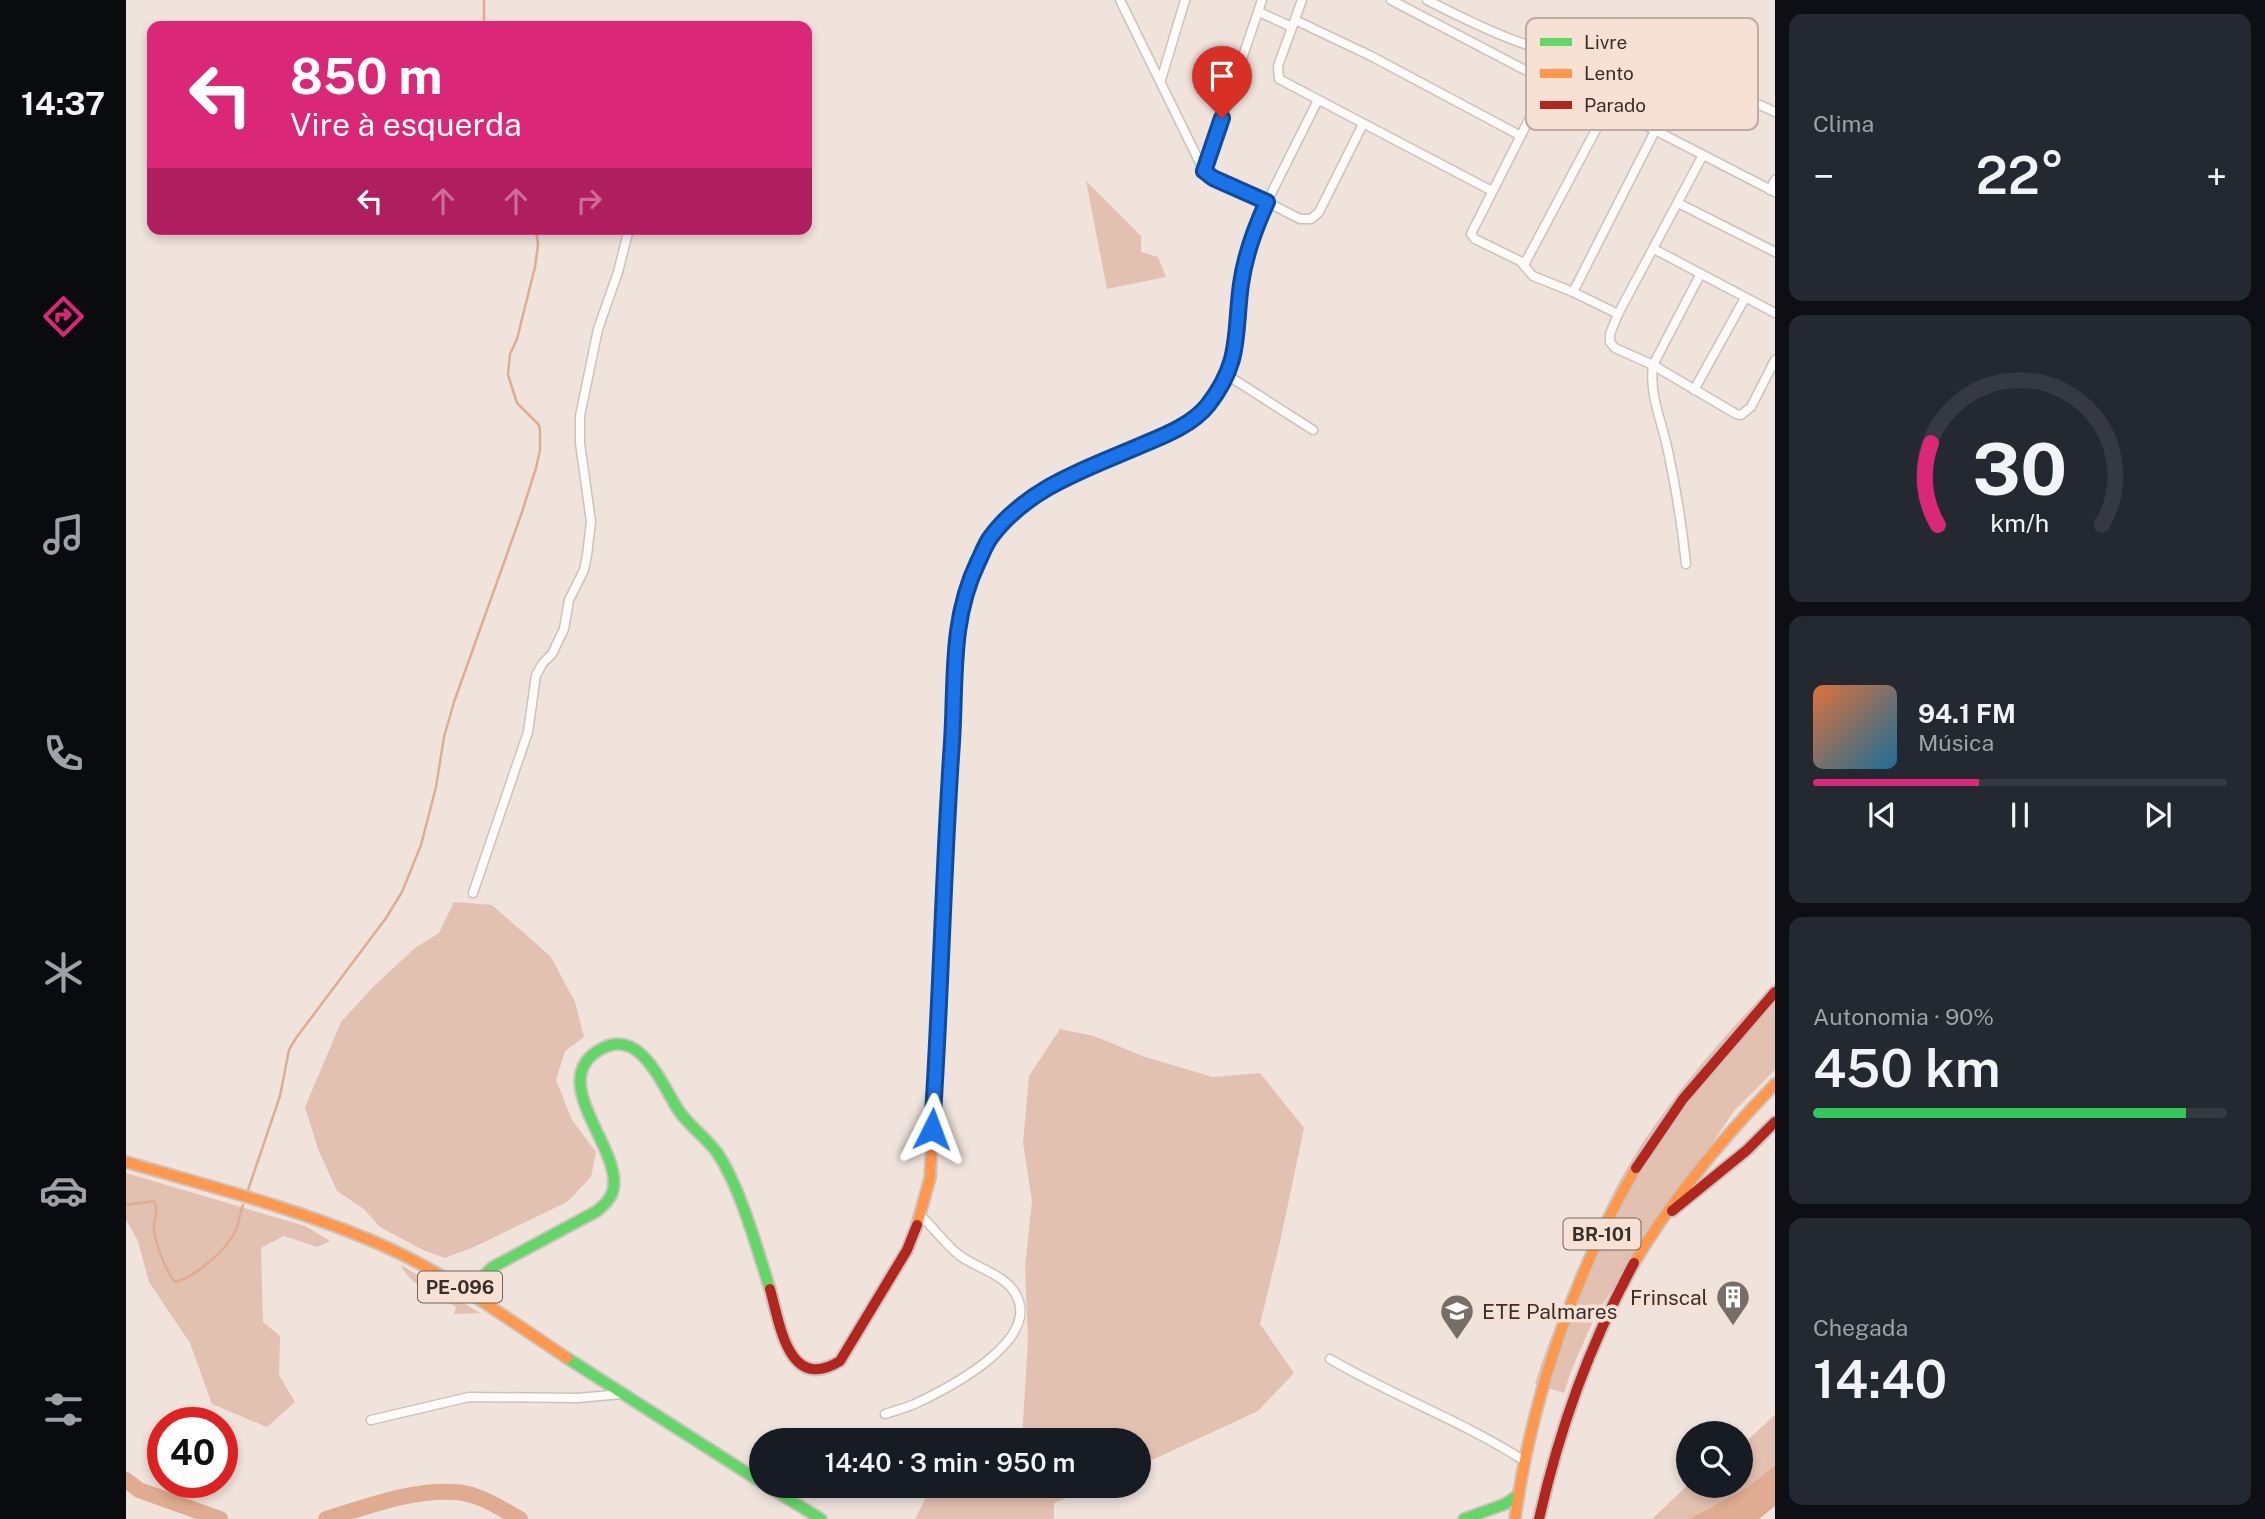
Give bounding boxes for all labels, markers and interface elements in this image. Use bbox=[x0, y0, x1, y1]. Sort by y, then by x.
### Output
legend bbox=[1526, 18, 1758, 130]
text: Livre bbox=[1584, 31, 1627, 53]
pin bbox=[1192, 46, 1252, 118]
text: 850 m bbox=[290, 47, 442, 105]
icon: left bbox=[175, 49, 266, 140]
icon: arrive bbox=[1203, 57, 1241, 95]
text: Lento bbox=[1584, 62, 1634, 84]
text: 14:37 bbox=[21, 85, 105, 122]
text: Parado bbox=[1584, 94, 1646, 116]
text: Vire à esquerda bbox=[290, 106, 522, 143]
text: Clima bbox=[1813, 110, 1874, 137]
text: 22° bbox=[1976, 145, 2064, 206]
text: − bbox=[1813, 154, 1834, 199]
text: + bbox=[2206, 154, 2227, 199]
icon: left bbox=[351, 182, 389, 220]
icon: ahead bbox=[424, 182, 462, 220]
icon: ahead bbox=[497, 182, 535, 220]
icon: right bbox=[570, 182, 608, 220]
icon: directions bbox=[39, 292, 88, 341]
text: 30 bbox=[1972, 426, 2068, 511]
text: km/h bbox=[1991, 507, 2049, 537]
icon: music bbox=[39, 510, 88, 559]
text: 94.1 FM bbox=[1918, 698, 2016, 729]
icon: phone bbox=[39, 729, 88, 778]
text: Música bbox=[1918, 729, 1994, 756]
icon: previous bbox=[1863, 796, 1901, 834]
icon: pause bbox=[2001, 796, 2039, 834]
icon: next bbox=[2139, 796, 2177, 834]
icon: climate bbox=[39, 948, 88, 997]
text: Autonomia · 90% bbox=[1813, 1003, 1994, 1030]
text: 450 km bbox=[1813, 1038, 2001, 1099]
position arrow bbox=[895, 1092, 969, 1166]
icon: car bbox=[39, 1166, 88, 1215]
road number: BR-101 bbox=[1564, 1218, 1640, 1250]
road number: PE-096 bbox=[418, 1272, 502, 1302]
building icon: Frinscal bbox=[1714, 1278, 1752, 1327]
place label: Frinscal bbox=[1630, 1285, 1708, 1310]
school or university icon: ETE Palmares bbox=[1438, 1292, 1476, 1341]
place label: ETE Palmares bbox=[1482, 1299, 1617, 1324]
text: Chegada bbox=[1813, 1314, 1908, 1341]
text: 14:40 bbox=[1813, 1349, 1947, 1410]
icon: filters bbox=[39, 1385, 88, 1434]
speed limit sign: 40 bbox=[147, 1407, 238, 1498]
map controls bbox=[1676, 1421, 1753, 1498]
button: search bbox=[1676, 1421, 1753, 1498]
text: 14:40 · 3 min · 950 m bbox=[824, 1447, 1076, 1478]

